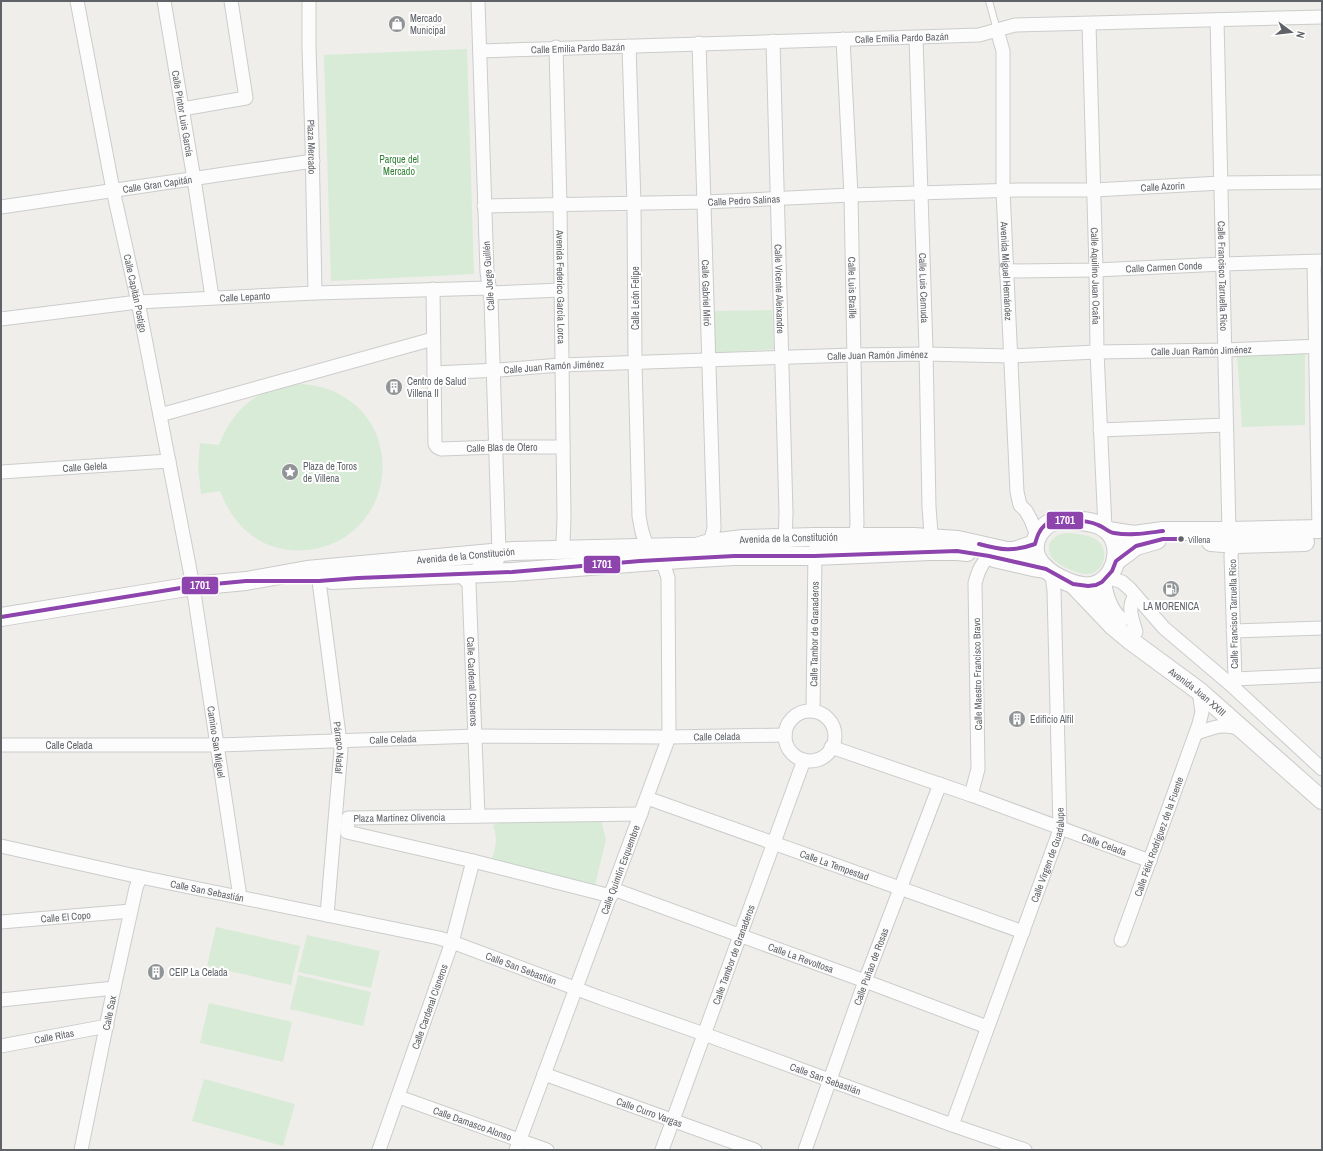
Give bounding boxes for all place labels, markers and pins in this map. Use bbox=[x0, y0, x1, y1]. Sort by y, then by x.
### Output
place label: Mercado Municipal bbox=[410, 12, 446, 37]
shop icon: Mercado Municipal bbox=[387, 14, 407, 34]
place label: Centro de Salud Villena II bbox=[407, 375, 466, 400]
building icon: Centro de Salud Villena II bbox=[384, 377, 404, 397]
place label: Plaza de Toros de Villena bbox=[303, 460, 357, 485]
place icon: Plaza de Toros de Villena bbox=[280, 462, 300, 482]
marker: Villena bbox=[1176, 534, 1186, 544]
place label: Villena bbox=[1188, 534, 1210, 546]
fuel station icon: LA MORENICA bbox=[1161, 579, 1181, 599]
place label: LA MORENICA bbox=[1143, 600, 1200, 613]
building icon: Edificio Alfil bbox=[1007, 709, 1027, 729]
place label: Edificio Alfil bbox=[1030, 713, 1073, 726]
building icon: CEIP La Celada bbox=[146, 962, 166, 982]
place label: CEIP La Celada bbox=[169, 966, 228, 979]

